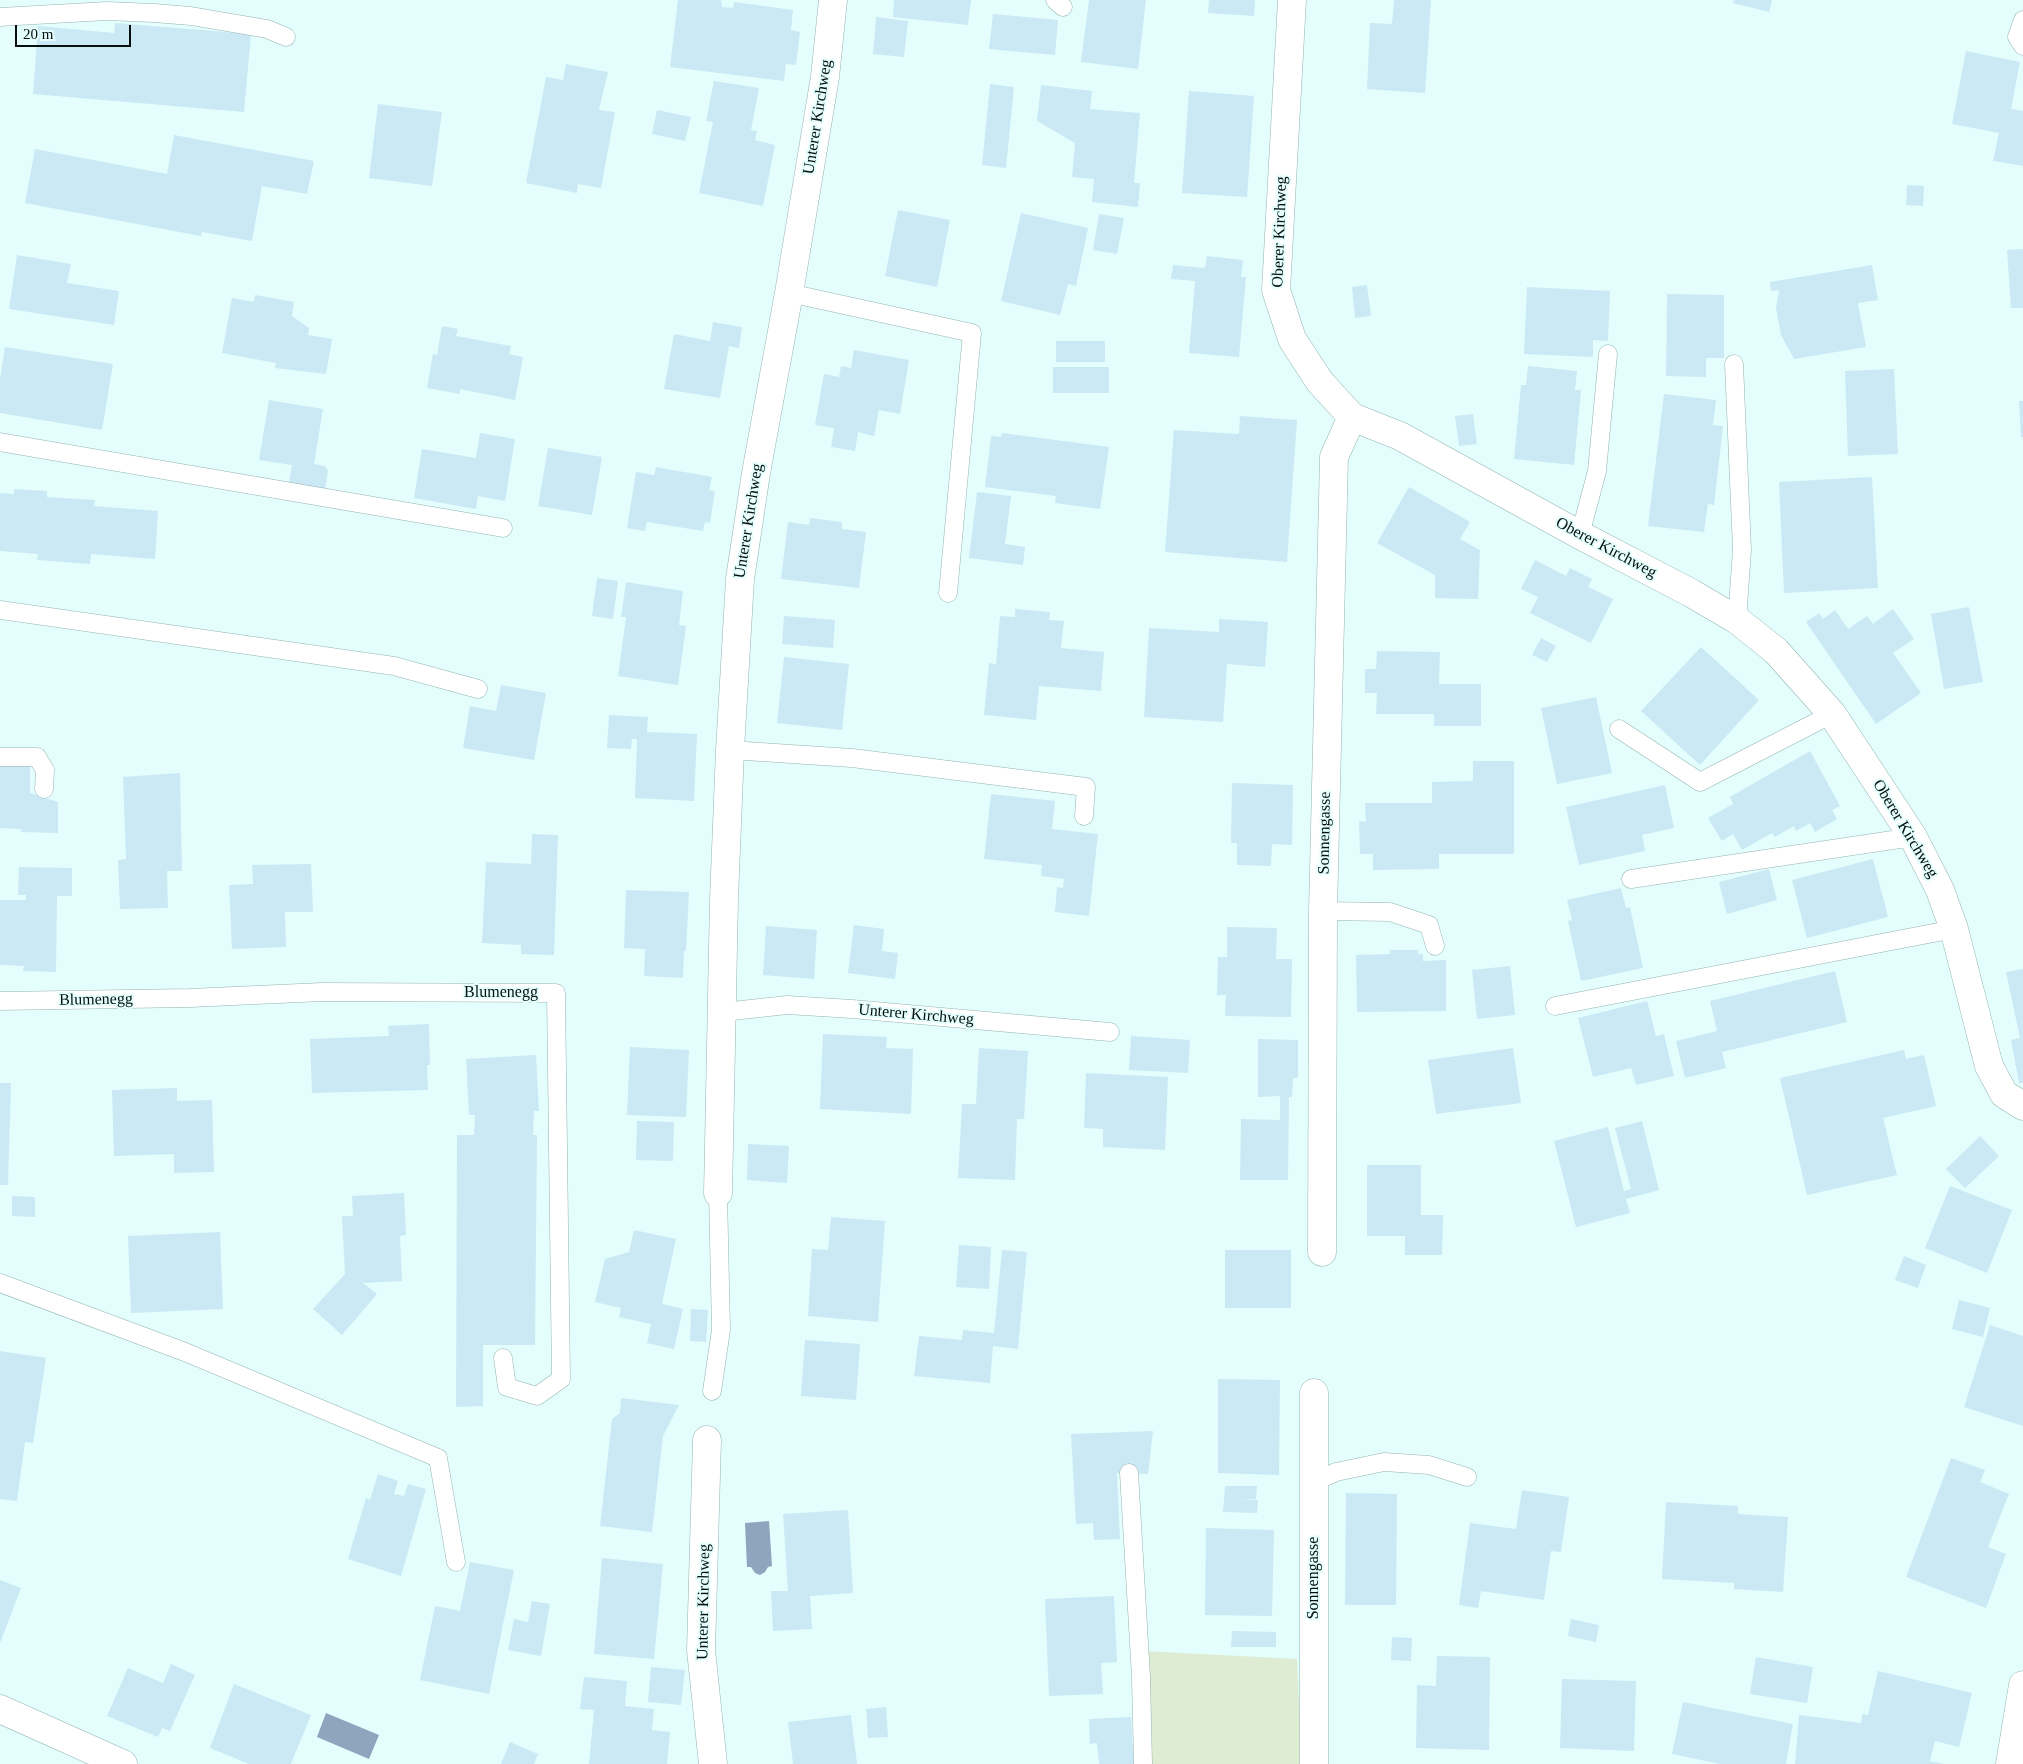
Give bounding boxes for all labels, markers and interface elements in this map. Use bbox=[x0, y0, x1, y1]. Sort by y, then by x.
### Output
scale bar bbox=[18, 15, 134, 47]
text: 20 m bbox=[23, 26, 53, 42]
street label: Unterer Kirchweg bbox=[799, 58, 837, 176]
street label: Oberer Kirchweg bbox=[1268, 176, 1292, 288]
street label: Unterer Kirchweg bbox=[730, 462, 768, 580]
street label: Oberer Kirchweg bbox=[1552, 513, 1660, 583]
street label: Oberer Kirchweg bbox=[1868, 776, 1942, 882]
street label: Sonnengasse bbox=[1315, 792, 1335, 874]
street label: Blumenegg bbox=[464, 983, 538, 1003]
street label: Blumenegg bbox=[59, 990, 133, 1010]
street label: Unterer Kirchweg bbox=[857, 1000, 975, 1030]
street label: Sonnengasse bbox=[1304, 1537, 1324, 1619]
street label: Unterer Kirchweg bbox=[693, 1544, 715, 1660]

